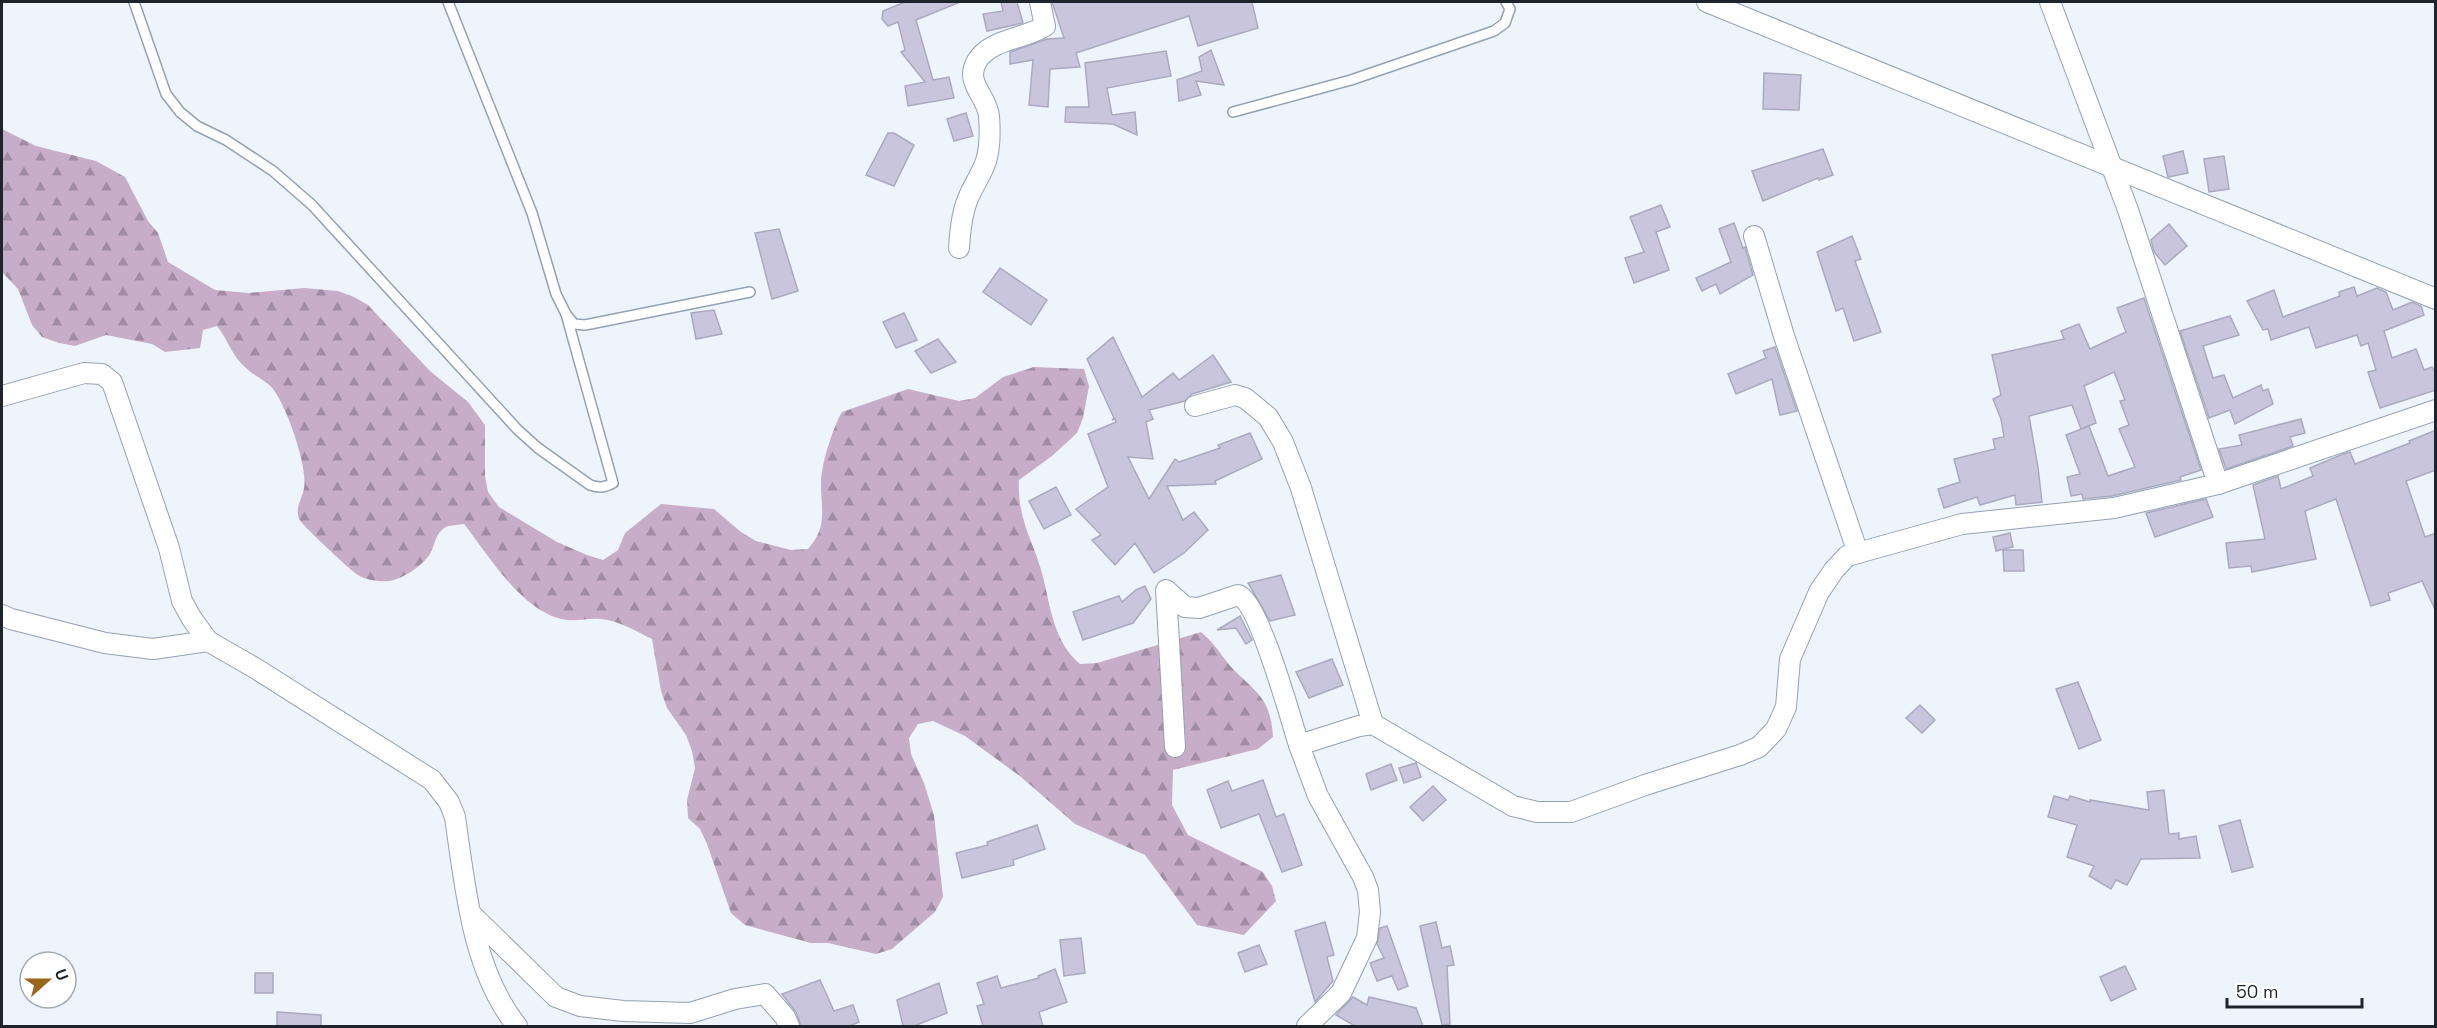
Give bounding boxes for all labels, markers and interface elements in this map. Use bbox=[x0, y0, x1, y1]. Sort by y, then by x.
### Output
north arrow bbox=[18, 950, 78, 1010]
text: U bbox=[50, 966, 73, 984]
scale bar bbox=[2227, 971, 2362, 1009]
text: 50 m bbox=[2236, 980, 2278, 1003]

